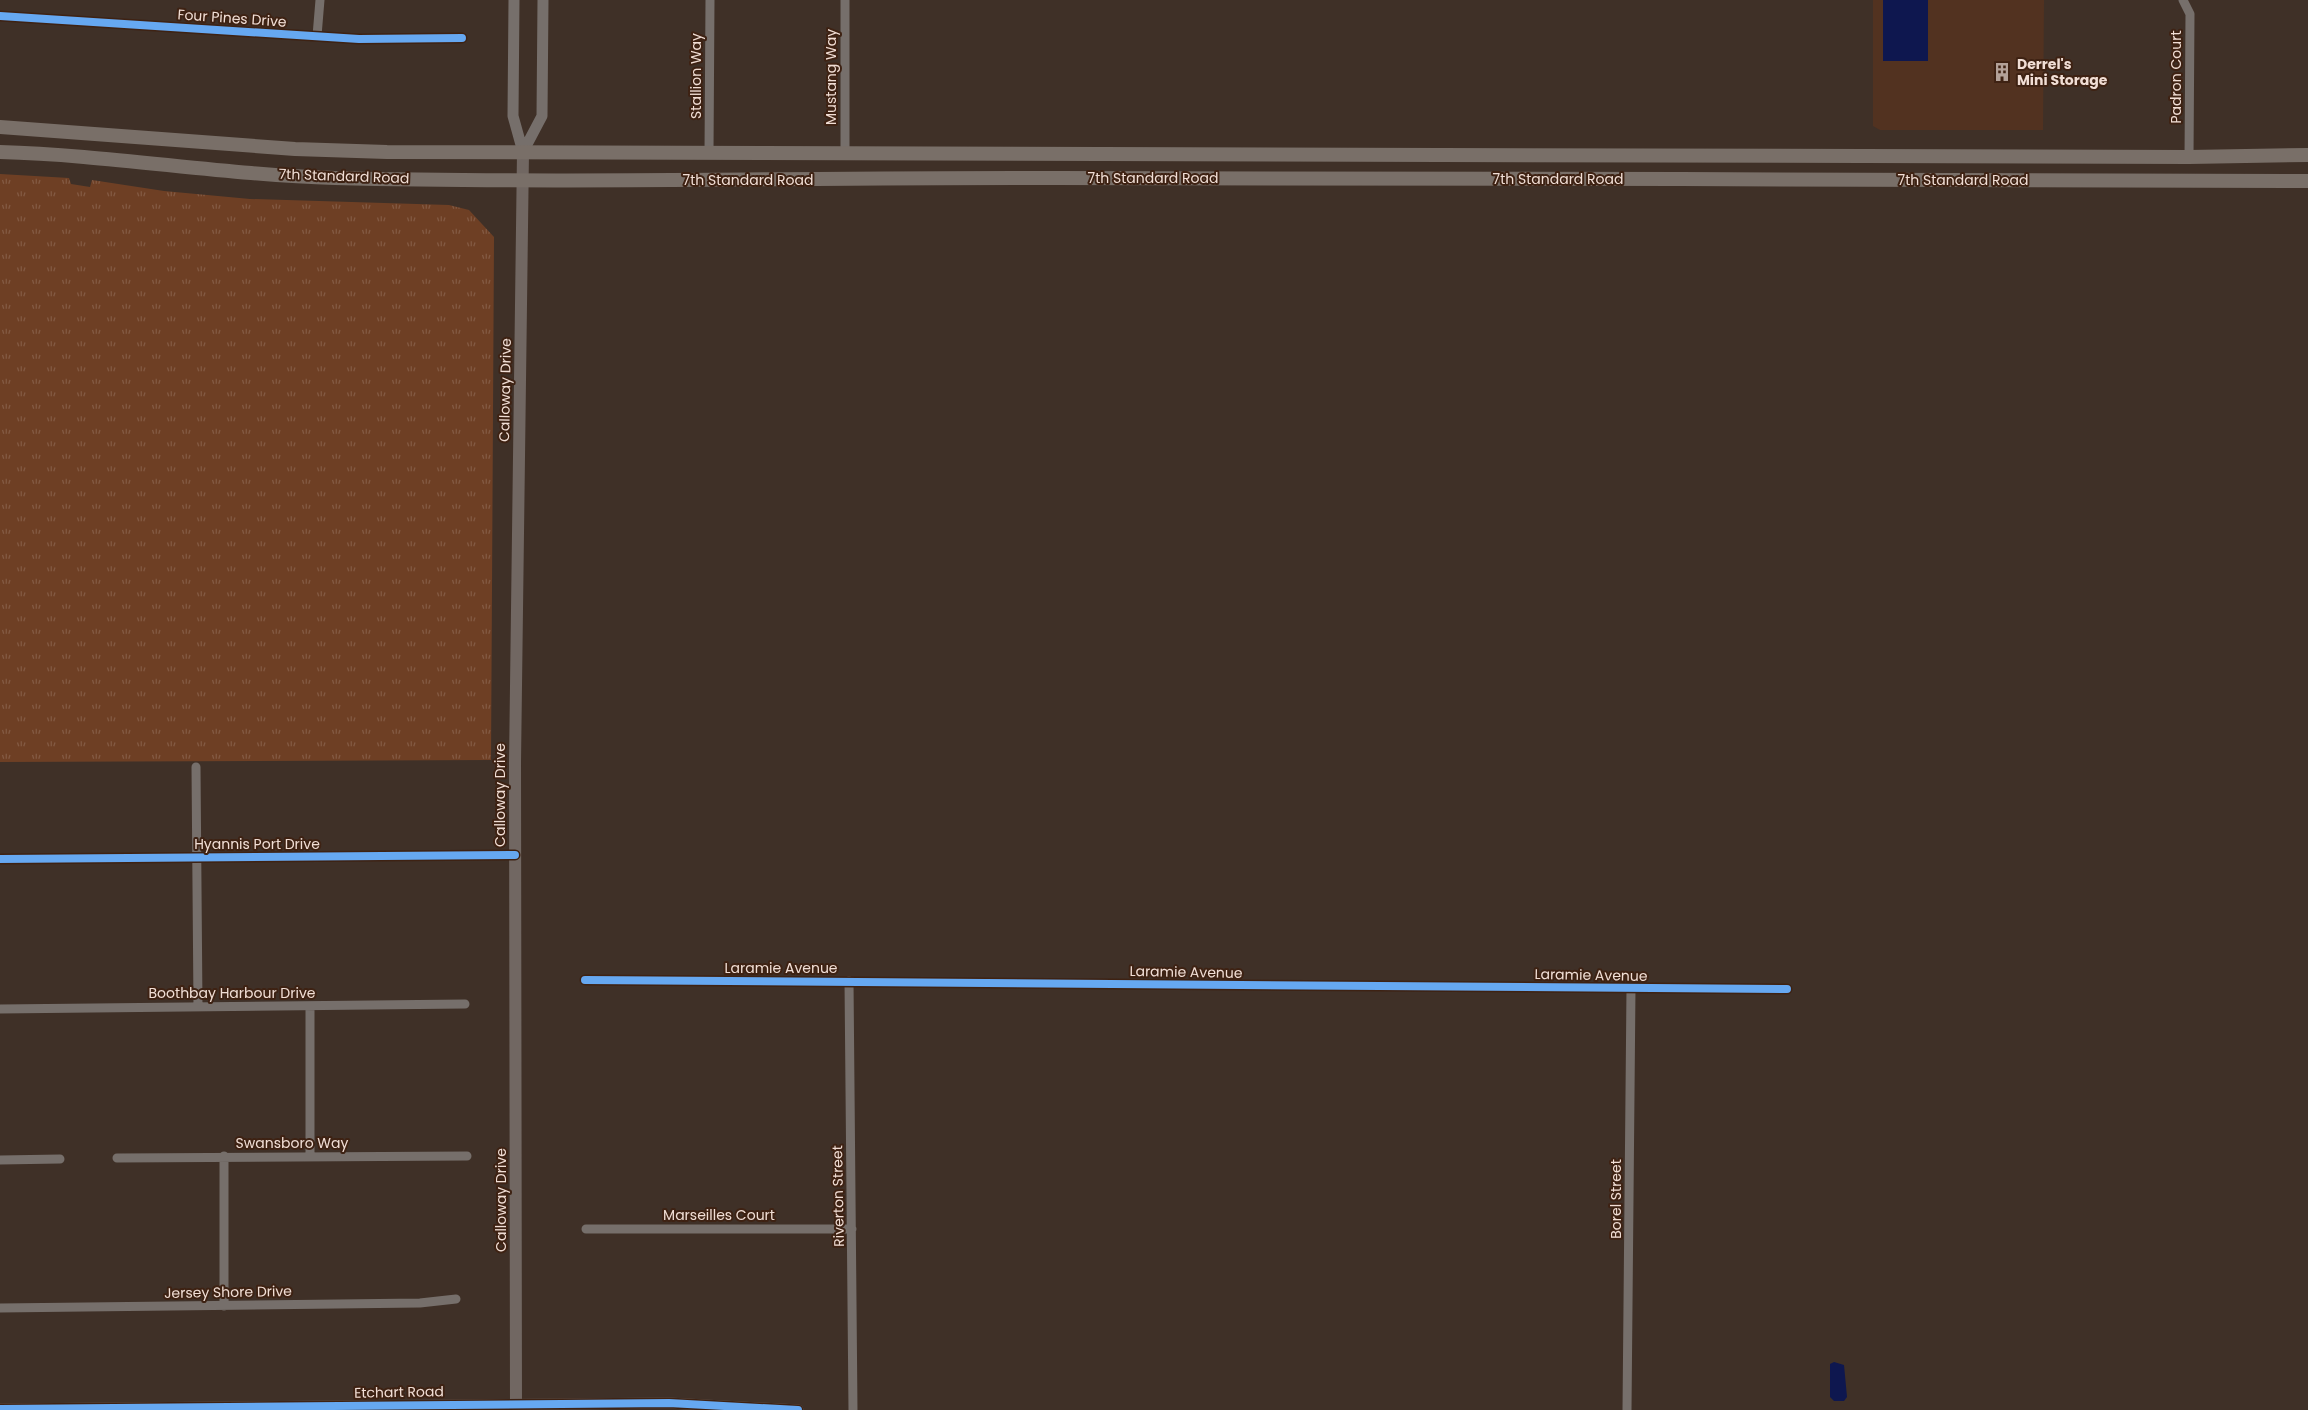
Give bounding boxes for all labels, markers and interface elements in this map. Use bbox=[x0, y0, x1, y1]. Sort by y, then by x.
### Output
street label: Four Pines Drive bbox=[177, 4, 288, 32]
street label: Mustang Way bbox=[821, 29, 841, 125]
street label: Padron Court bbox=[2166, 31, 2186, 123]
street label: Stallion Way bbox=[686, 33, 706, 119]
place label: Derrel's Mini Storage bbox=[2017, 54, 2108, 90]
building icon: Derrel's Mini Storage bbox=[1991, 61, 2013, 83]
street label: 7th Standard Road bbox=[278, 164, 410, 188]
street label: 7th Standard Road bbox=[1088, 168, 1218, 188]
street label: 7th Standard Road bbox=[1493, 169, 1623, 189]
street label: 7th Standard Road bbox=[683, 170, 813, 190]
street label: 7th Standard Road bbox=[1898, 170, 2028, 190]
street label: Calloway Drive bbox=[494, 338, 516, 442]
street label: Calloway Drive bbox=[490, 743, 510, 847]
street label: Hyannis Port Drive bbox=[194, 834, 320, 854]
street label: Laramie Avenue bbox=[724, 958, 838, 978]
street label: Laramie Avenue bbox=[1129, 961, 1243, 983]
street label: Laramie Avenue bbox=[1534, 964, 1648, 986]
street label: Boothbay Harbour Drive bbox=[149, 983, 316, 1003]
street label: Swansboro Way bbox=[236, 1133, 349, 1153]
street label: Riverton Street bbox=[827, 1145, 849, 1247]
street label: Calloway Drive bbox=[491, 1148, 511, 1252]
street label: Borel Street bbox=[1606, 1159, 1626, 1239]
street label: Marseilles Court bbox=[663, 1205, 775, 1225]
street label: Jersey Shore Drive bbox=[164, 1281, 292, 1303]
street label: Etchart Road bbox=[354, 1381, 444, 1403]

